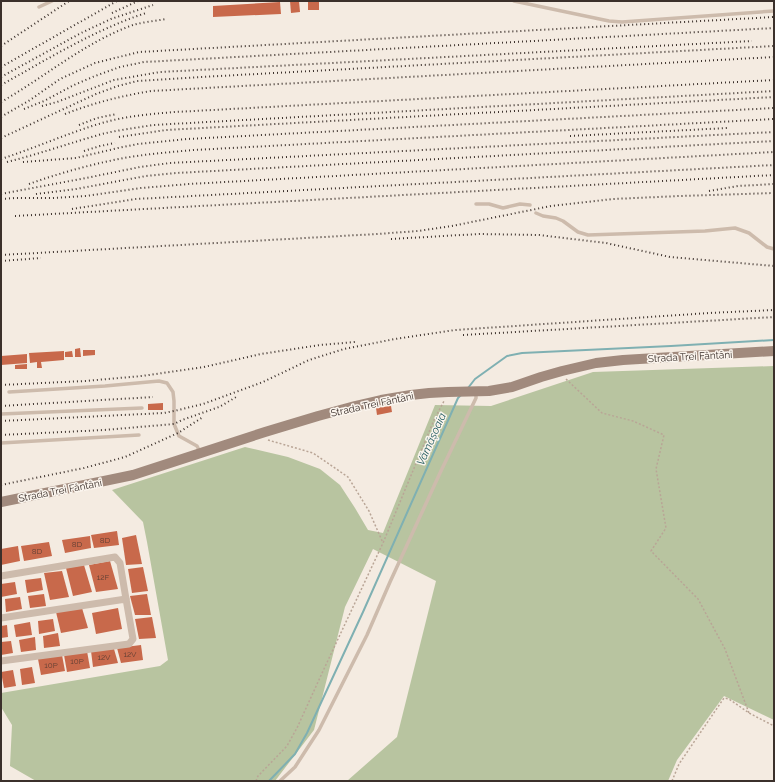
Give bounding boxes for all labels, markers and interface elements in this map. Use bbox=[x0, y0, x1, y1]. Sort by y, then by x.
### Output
street label: Strada Trei Fântâni bbox=[647, 349, 733, 364]
street label: Strada Trei Fântâni bbox=[330, 390, 415, 419]
water label: Vămășoaia bbox=[414, 410, 449, 468]
street label: Strada Trei Fântâni bbox=[18, 477, 103, 504]
house number: 8D bbox=[100, 535, 111, 545]
house number: 8D bbox=[72, 539, 83, 549]
house number: 8D bbox=[32, 546, 43, 556]
house number: 12F bbox=[97, 572, 109, 582]
house number: 12V bbox=[124, 649, 137, 659]
house number: 12V bbox=[98, 652, 111, 662]
house number: 10P bbox=[70, 656, 84, 666]
house number: 10P bbox=[44, 660, 58, 670]

